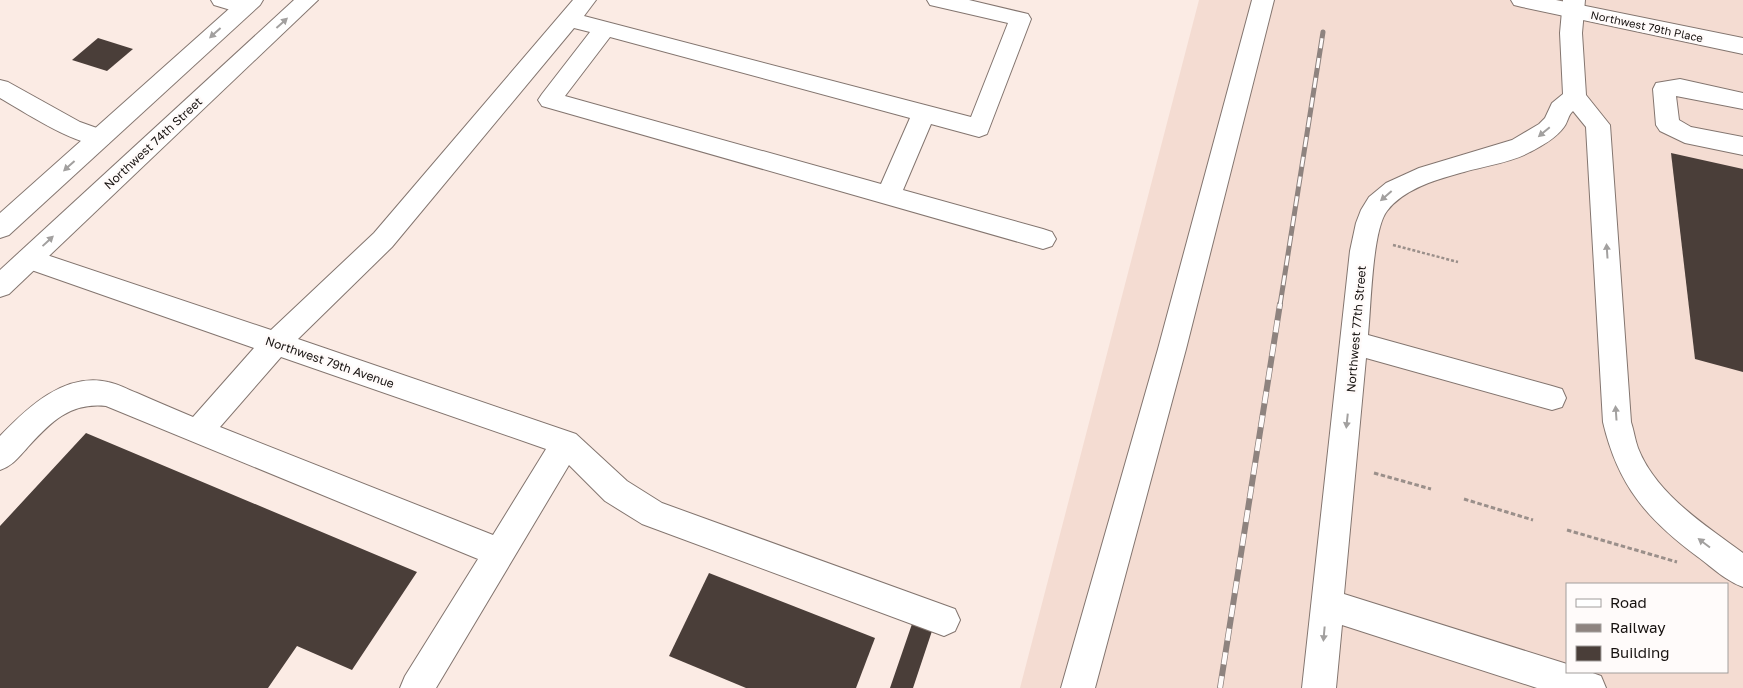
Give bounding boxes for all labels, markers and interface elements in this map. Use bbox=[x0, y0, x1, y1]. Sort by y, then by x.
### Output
street label: Northwest 79th Place bbox=[1590, 8, 1704, 44]
one-way arrow bbox=[276, 17, 288, 29]
one-way arrow bbox=[210, 27, 222, 39]
street label: Northwest 74th Street bbox=[101, 94, 205, 192]
one-way arrow bbox=[1537, 127, 1550, 138]
one-way arrow bbox=[63, 160, 76, 171]
one-way arrow bbox=[1380, 190, 1393, 201]
one-way arrow bbox=[42, 235, 54, 247]
one-way arrow bbox=[1602, 243, 1610, 259]
street label: Northwest 77th Street bbox=[1343, 265, 1369, 393]
street label: Northwest 79th Avenue bbox=[264, 333, 396, 391]
one-way arrow bbox=[1612, 405, 1620, 421]
one-way arrow bbox=[1343, 413, 1351, 429]
one-way arrow bbox=[1698, 537, 1711, 548]
legend bbox=[1566, 583, 1728, 673]
text: Road bbox=[1610, 593, 1647, 611]
text: Railway bbox=[1610, 618, 1666, 636]
one-way arrow bbox=[1320, 627, 1328, 643]
text: Building bbox=[1610, 643, 1670, 661]

